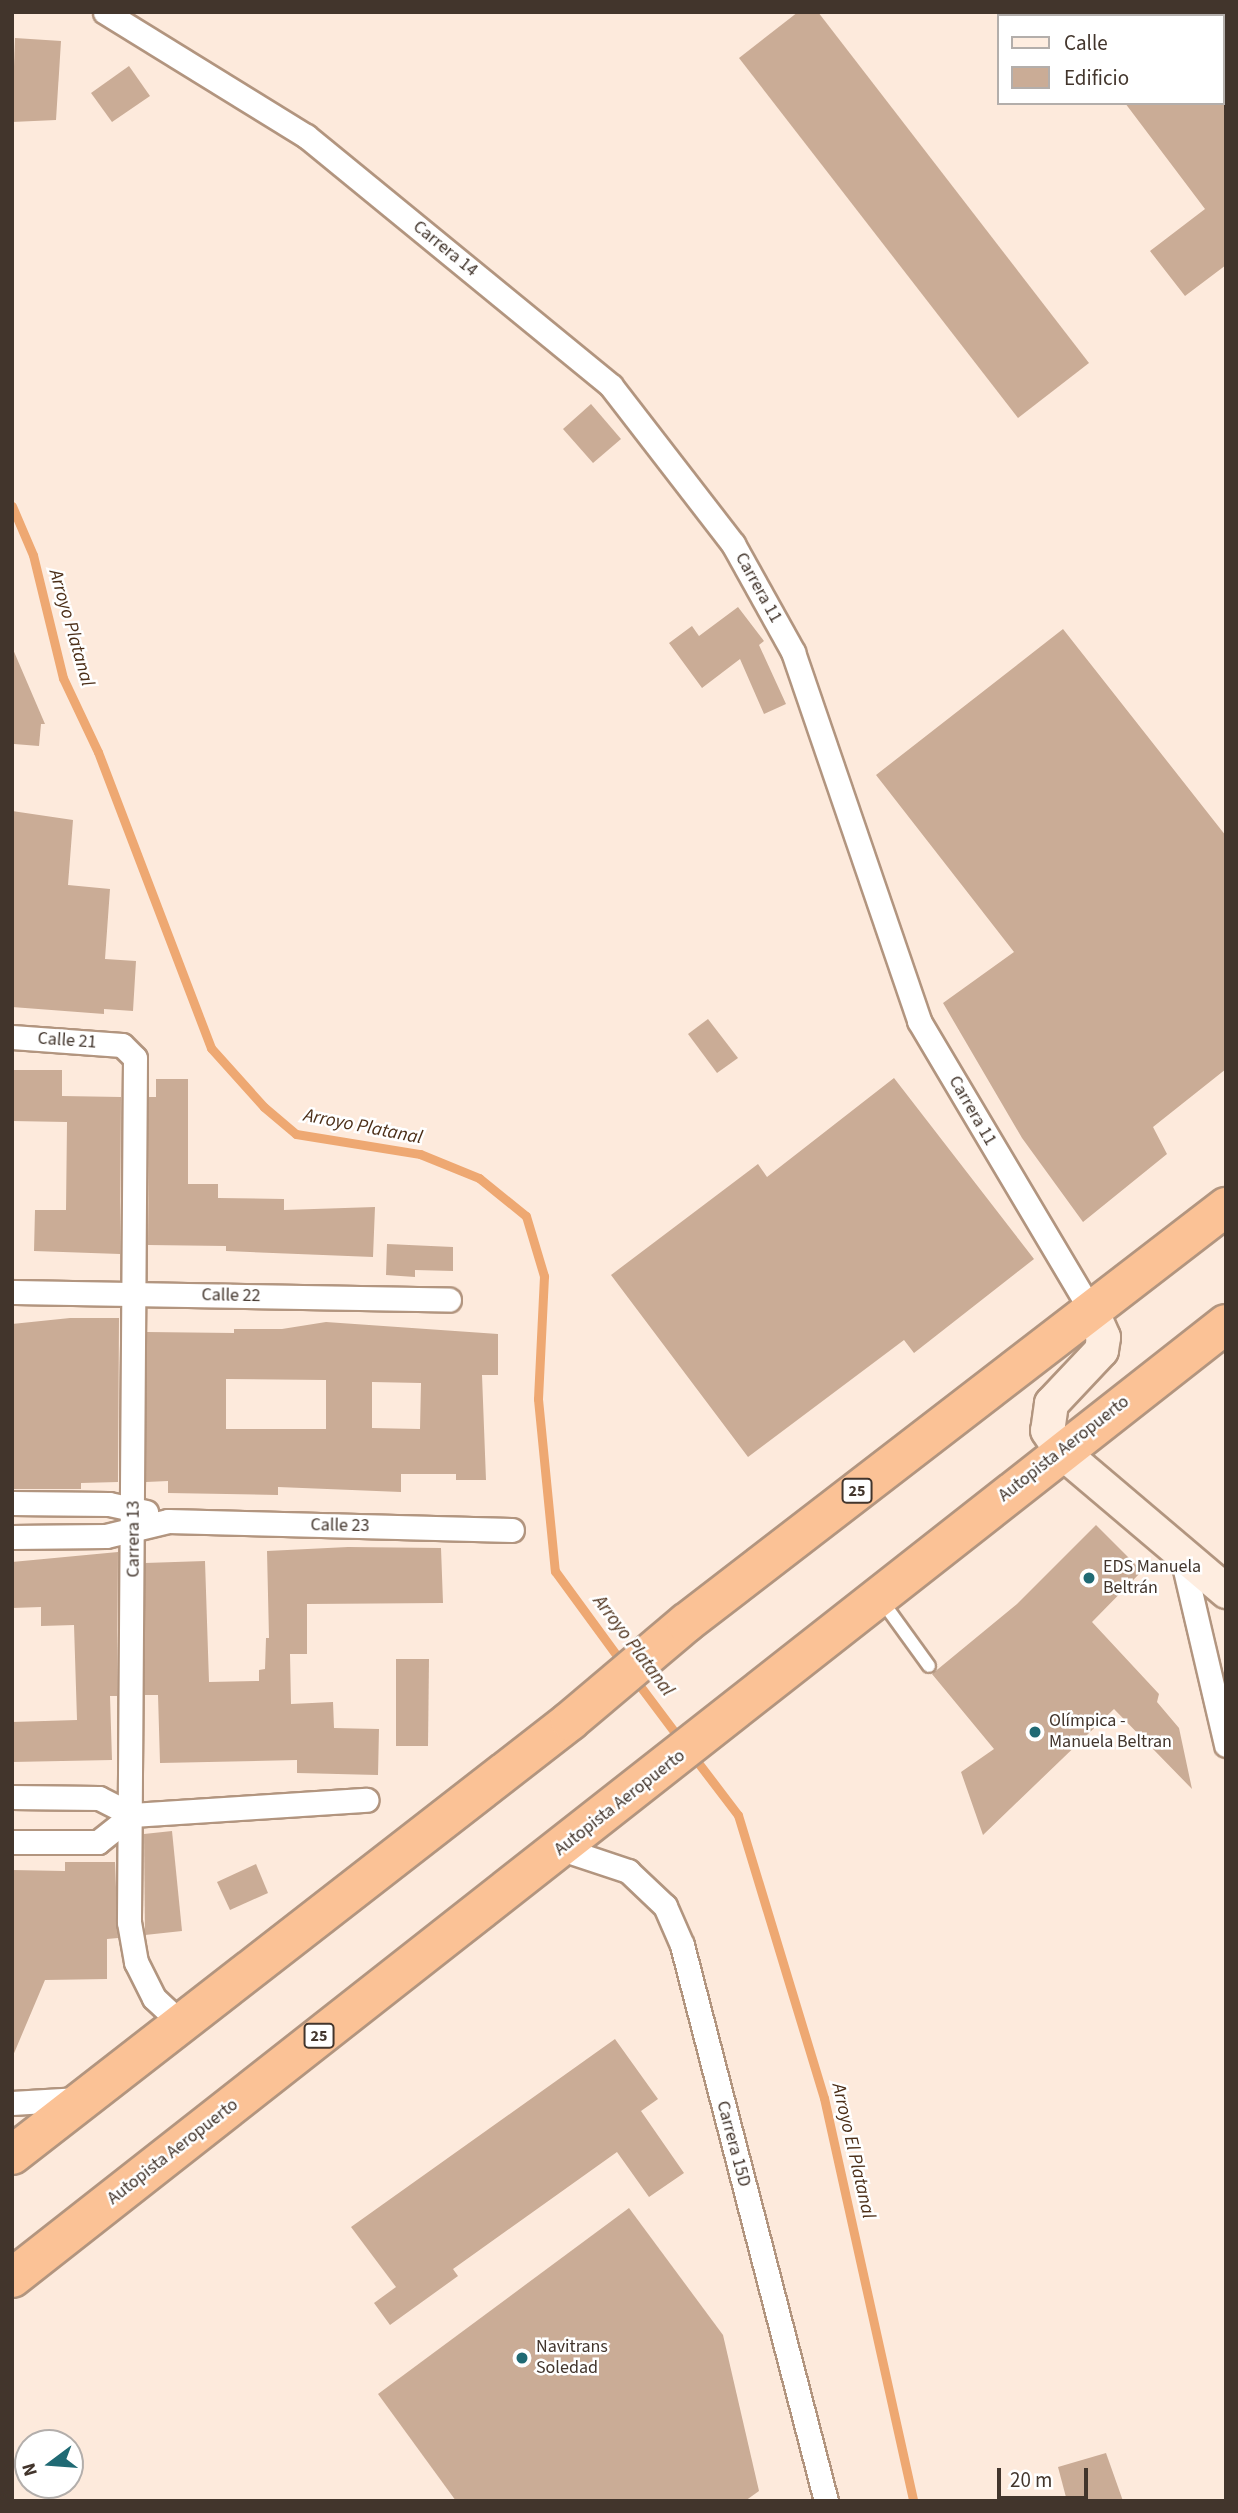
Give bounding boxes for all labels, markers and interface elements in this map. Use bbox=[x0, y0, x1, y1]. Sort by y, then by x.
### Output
legend bbox=[996, 14, 1224, 105]
text: Calle bbox=[1064, 28, 1108, 58]
text: Edificio bbox=[1064, 63, 1129, 93]
street label: Carrera 14 bbox=[408, 216, 482, 282]
street label: Carrera 11 bbox=[730, 549, 786, 627]
water label: Arroyo Platanal bbox=[43, 567, 99, 689]
street label: Calle 21 bbox=[37, 1028, 97, 1054]
street label: Carrera 11 bbox=[943, 1072, 1001, 1150]
water label: Arroyo Platanal bbox=[302, 1104, 424, 1150]
street label: Calle 22 bbox=[201, 1285, 261, 1307]
street label: Autopista Aeropuerto bbox=[994, 1391, 1134, 1507]
road number: 25 bbox=[841, 1478, 873, 1504]
street label: Carrera 13 bbox=[123, 1501, 145, 1577]
street label: Calle 23 bbox=[310, 1515, 370, 1537]
place label: EDS Manuela Beltrán bbox=[1103, 1557, 1201, 1600]
marker: EDS Manuela Beltrán bbox=[1081, 1570, 1097, 1586]
water label: Arroyo Platanal bbox=[588, 1591, 678, 1701]
place label: Olímpica - Manuela Beltran bbox=[1049, 1711, 1172, 1754]
marker: Olímpica - Manuela Beltran bbox=[1027, 1724, 1043, 1740]
street label: Autopista Aeropuerto bbox=[550, 1745, 690, 1861]
road number: 25 bbox=[303, 2024, 335, 2048]
water label: Arroyo El Platanal bbox=[826, 2081, 880, 2221]
street label: Autopista Aeropuerto bbox=[103, 2094, 243, 2210]
street label: Carrera 15D bbox=[711, 2099, 755, 2189]
place label: Navitrans Soledad bbox=[536, 2337, 608, 2380]
marker: Navitrans Soledad bbox=[514, 2350, 530, 2366]
north arrow bbox=[14, 2429, 84, 2499]
scale bar bbox=[1000, 2454, 1091, 2498]
text: N bbox=[16, 2460, 45, 2479]
text: 20 m bbox=[1010, 2465, 1052, 2495]

